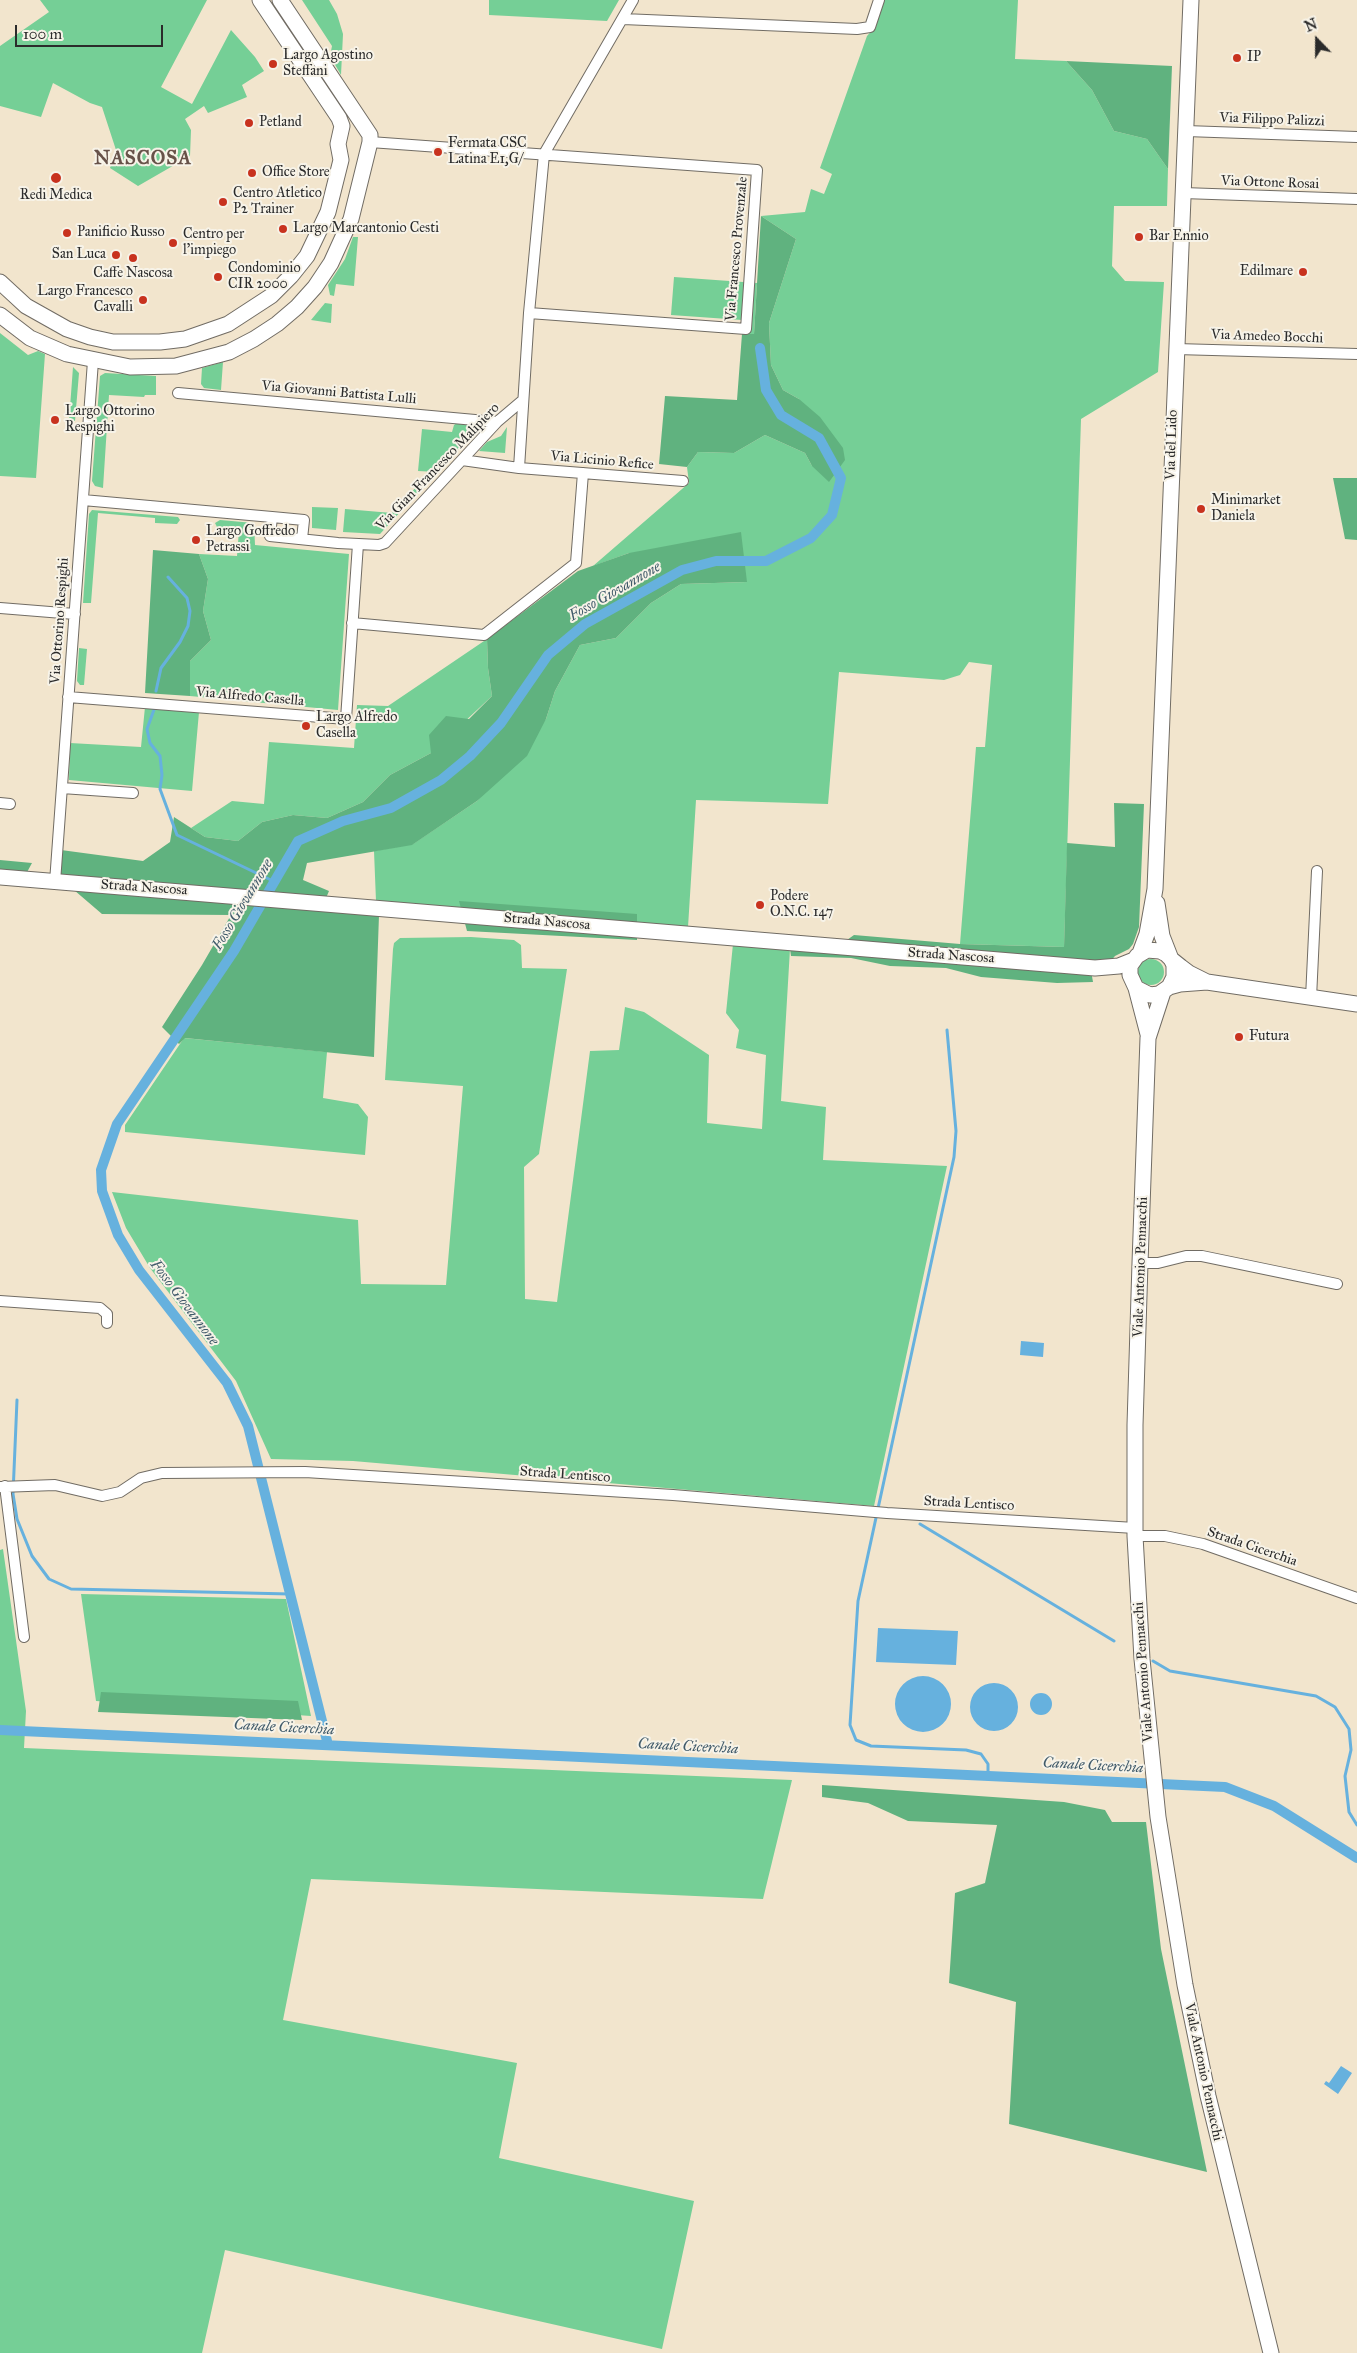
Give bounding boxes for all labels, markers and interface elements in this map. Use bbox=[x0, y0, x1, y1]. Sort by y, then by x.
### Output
scale bar bbox=[18, 15, 165, 47]
north arrow bbox=[1292, 15, 1342, 65]
text: N bbox=[1303, 16, 1320, 36]
text: 100 m bbox=[23, 25, 62, 43]
place label: Largo Agostino Steffani bbox=[283, 48, 373, 80]
place label: IP bbox=[1247, 50, 1261, 66]
marker: IP bbox=[1231, 52, 1243, 64]
marker: Largo Agostino Steffani bbox=[267, 58, 279, 70]
street label: Via Filippo Palizzi bbox=[1219, 110, 1325, 130]
place label: Petland bbox=[259, 115, 302, 131]
marker: Petland bbox=[243, 117, 255, 129]
place label: Fermata CSC Latina E1,G/ bbox=[448, 136, 527, 168]
marker: Fermata CSC Latina E1,G/ bbox=[432, 146, 444, 158]
district label: NASCOSA bbox=[93, 148, 193, 170]
place label: Office Store bbox=[262, 165, 330, 181]
marker: Office Store bbox=[246, 167, 258, 179]
marker: Redi Medica bbox=[49, 171, 63, 185]
street label: Via Ottone Rosai bbox=[1221, 173, 1319, 193]
street label: Via Francesco Provenzale bbox=[722, 176, 752, 322]
place label: Centro Atletico P2 Trainer bbox=[233, 186, 322, 218]
place label: Redi Medica bbox=[20, 188, 92, 204]
marker: Centro Atletico P2 Trainer bbox=[217, 196, 229, 208]
place label: Largo Marcantonio Cesti bbox=[293, 221, 439, 237]
marker: Largo Marcantonio Cesti bbox=[277, 223, 289, 235]
place label: Panificio Russo bbox=[77, 225, 165, 241]
marker: Panificio Russo bbox=[61, 227, 73, 239]
place label: Centro per l'impiego bbox=[183, 227, 244, 260]
place label: Bar Ennio bbox=[1149, 229, 1209, 245]
marker: Bar Ennio bbox=[1133, 231, 1145, 243]
marker: Centro per l'impiego bbox=[167, 237, 179, 249]
place label: San Luca bbox=[52, 247, 106, 263]
marker: San Luca bbox=[110, 249, 122, 261]
marker: Caffe Nascosa bbox=[127, 252, 139, 264]
place label: Condominio CIR 2000 bbox=[228, 261, 301, 294]
place label: Edilmare bbox=[1240, 264, 1293, 280]
place label: Caffe Nascosa bbox=[93, 266, 173, 282]
marker: Edilmare bbox=[1297, 266, 1309, 278]
marker: Condominio CIR 2000 bbox=[212, 271, 224, 283]
place label: Largo Francesco Cavalli bbox=[37, 284, 133, 316]
marker: Largo Francesco Cavalli bbox=[137, 294, 149, 306]
street label: Via Amedeo Bocchi bbox=[1211, 327, 1323, 347]
street label: Via Giovanni Battista Lulli bbox=[261, 378, 417, 408]
street label: Via Gian Francesco Malipiero bbox=[373, 400, 503, 534]
place label: Largo Ottorino Respighi bbox=[65, 404, 155, 437]
street label: Via del Lido bbox=[1162, 409, 1182, 481]
marker: Largo Ottorino Respighi bbox=[49, 414, 61, 426]
street label: Via Licinio Refice bbox=[550, 448, 654, 474]
place label: Minimarket Daniela bbox=[1211, 493, 1281, 526]
marker: Minimarket Daniela bbox=[1195, 503, 1207, 515]
place label: Largo Goffredo Petrassi bbox=[206, 524, 295, 556]
marker: Largo Goffredo Petrassi bbox=[190, 534, 202, 546]
street label: Via Ottorino Respighi bbox=[47, 557, 73, 685]
water label: Fosso Giovannone bbox=[566, 559, 664, 625]
street label: Via Alfredo Casella bbox=[195, 684, 305, 710]
place label: Largo Alfredo Casella bbox=[316, 710, 397, 742]
marker: Largo Alfredo Casella bbox=[300, 720, 312, 732]
water label: Fosso Giovannone bbox=[209, 856, 277, 954]
street label: Strada Nascosa bbox=[100, 877, 188, 899]
place label: Podere O.N.C. 147 bbox=[770, 889, 833, 922]
marker: Podere O.N.C. 147 bbox=[754, 899, 766, 911]
street label: Strada Nascosa bbox=[503, 910, 591, 934]
street label: Strada Nascosa bbox=[907, 945, 995, 967]
place label: Futura bbox=[1249, 1029, 1289, 1045]
marker: Futura bbox=[1233, 1031, 1245, 1043]
street label: Viale Antonio Pennacchi bbox=[1130, 1196, 1152, 1338]
water label: Fosso Giovannone bbox=[146, 1257, 222, 1349]
street label: Strada Lentisco bbox=[519, 1463, 611, 1487]
street label: Strada Lentisco bbox=[923, 1493, 1015, 1515]
street label: Strada Cicerchia bbox=[1205, 1524, 1299, 1570]
street label: Viale Antonio Pennacchi bbox=[1131, 1601, 1157, 1743]
water label: Canale Cicerchia bbox=[233, 1716, 335, 1740]
water label: Canale Cicerchia bbox=[637, 1735, 739, 1759]
water label: Canale Cicerchia bbox=[1042, 1754, 1144, 1778]
street label: Viale Antonio Pennacchi bbox=[1180, 2001, 1226, 2143]

